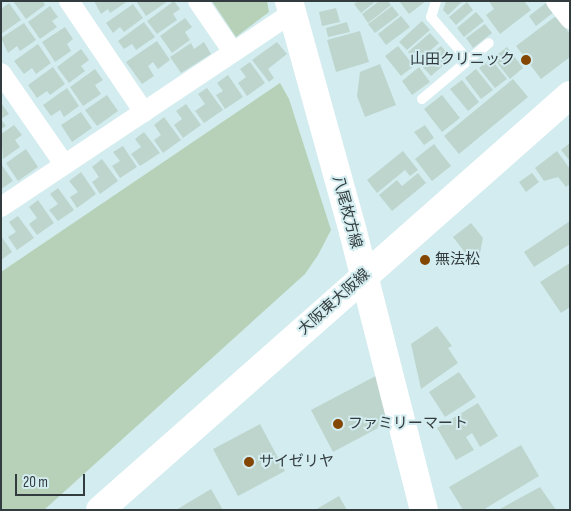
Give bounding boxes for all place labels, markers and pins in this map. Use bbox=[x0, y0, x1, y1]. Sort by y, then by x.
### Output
place label: 山田クリニック bbox=[410, 51, 515, 69]
marker: 山田クリニック bbox=[519, 53, 533, 67]
place label: 無法松 bbox=[435, 251, 480, 269]
marker: 無法松 bbox=[419, 254, 431, 266]
place label: ファミリーマート bbox=[348, 415, 468, 433]
marker: ファミリーマート bbox=[332, 418, 344, 430]
place label: サイゼリヤ bbox=[259, 453, 334, 471]
marker: サイゼリヤ bbox=[243, 456, 255, 468]

